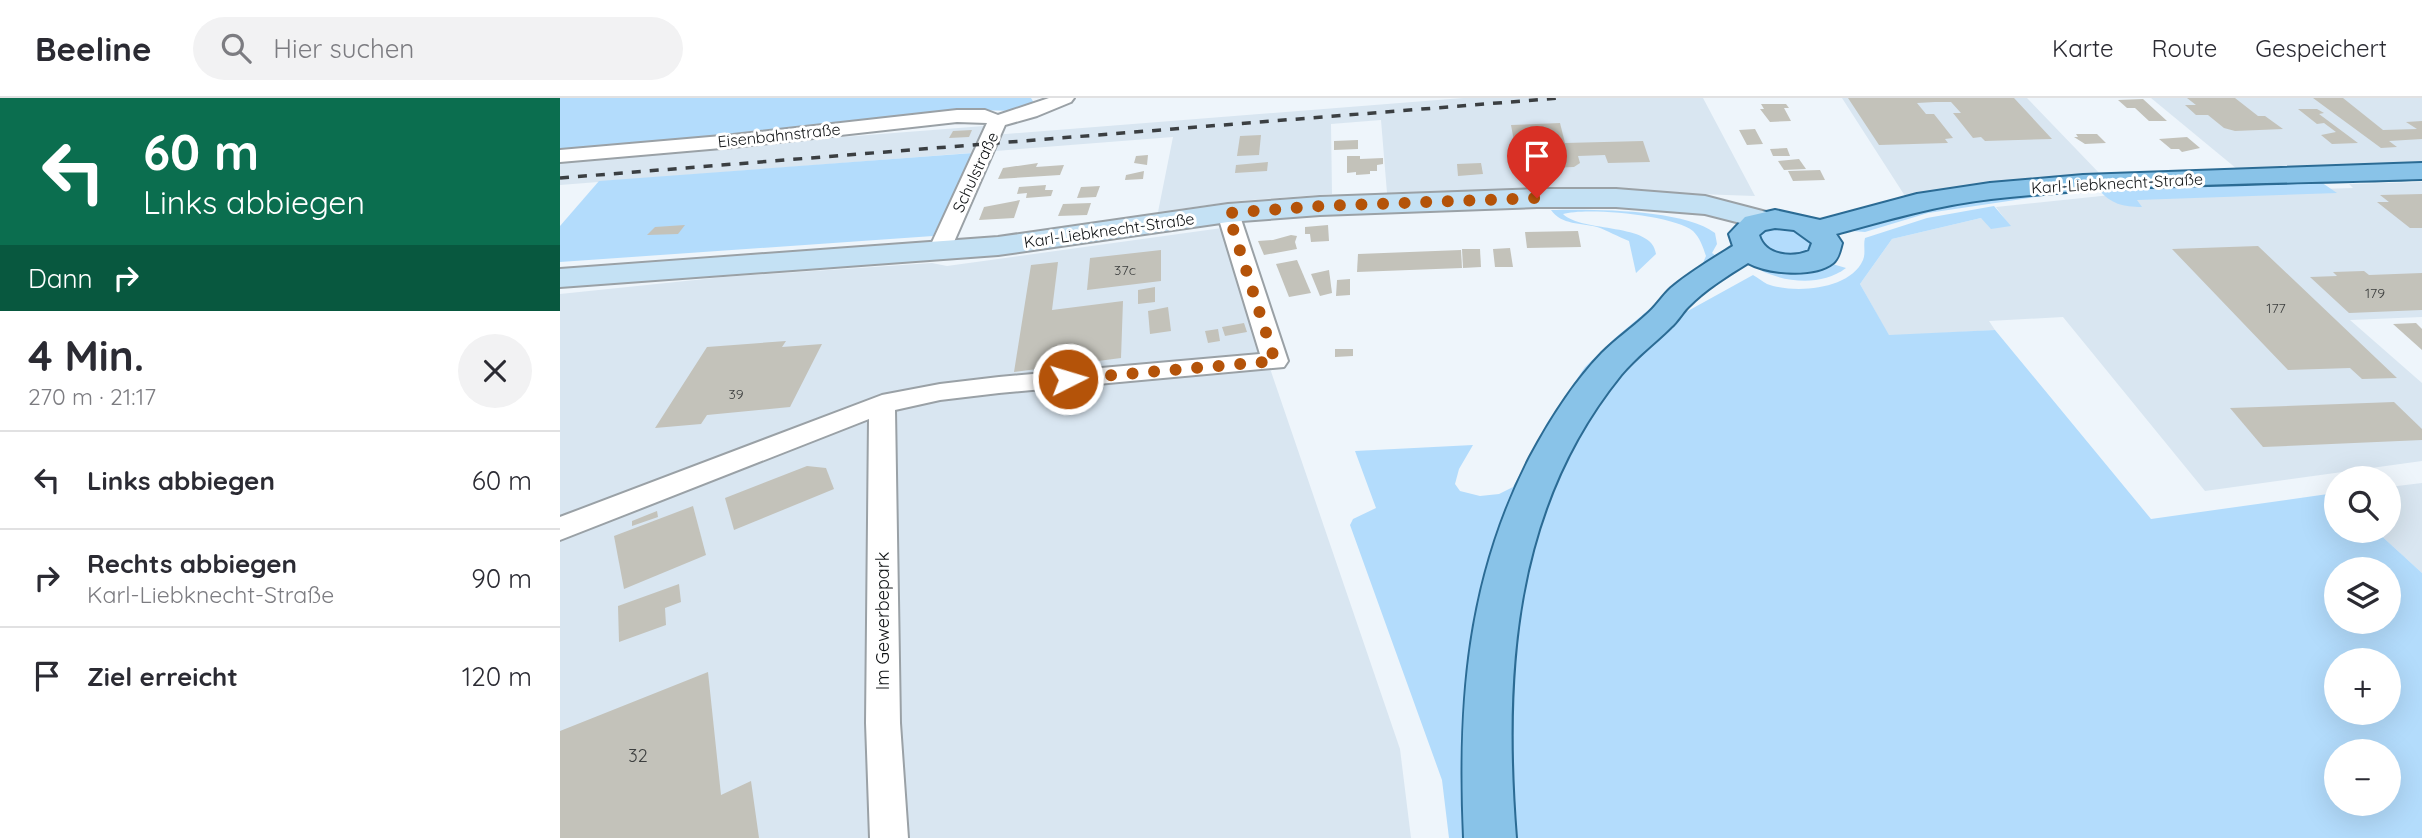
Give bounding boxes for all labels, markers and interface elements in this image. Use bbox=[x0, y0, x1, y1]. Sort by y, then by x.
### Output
search box bbox=[193, 17, 683, 80]
text: Beeline bbox=[35, 28, 151, 69]
icon: search bbox=[217, 29, 255, 67]
text: Hier suchen bbox=[273, 32, 414, 65]
text: Karte bbox=[2052, 33, 2114, 63]
text: Route bbox=[2152, 33, 2217, 63]
text: Gespeichert bbox=[2255, 33, 2387, 63]
street label: Eisenbahnstraße bbox=[717, 119, 841, 151]
text: 60 m bbox=[143, 121, 259, 182]
icon: left bbox=[28, 126, 119, 217]
pin bbox=[1507, 126, 1567, 198]
street label: Schulstraße bbox=[948, 129, 1002, 215]
icon: arrive bbox=[1518, 137, 1556, 175]
street label: Karl-Liebknecht-Straße bbox=[2031, 169, 2203, 197]
text: Links abbiegen bbox=[143, 182, 365, 222]
street label: Karl-Liebknecht-Straße bbox=[1022, 208, 1196, 252]
icon: right bbox=[107, 259, 145, 297]
house number: 37c bbox=[1114, 261, 1136, 279]
text: Dann bbox=[28, 262, 93, 295]
house number: 179 bbox=[2365, 284, 2385, 302]
house number: 177 bbox=[2266, 299, 2286, 317]
text: 4 Min. bbox=[28, 329, 144, 382]
button: close bbox=[458, 334, 532, 408]
position arrow bbox=[1031, 342, 1105, 416]
text: 270 m · 21:17 bbox=[28, 382, 156, 411]
house number: 39 bbox=[728, 385, 744, 403]
icon: left bbox=[28, 461, 66, 499]
text: Links abbiegen bbox=[87, 464, 275, 497]
text: 60 m bbox=[472, 464, 532, 497]
map controls bbox=[2324, 466, 2401, 816]
button: search bbox=[2324, 466, 2401, 543]
text: Rechts abbiegen bbox=[87, 547, 297, 580]
street label: Im Gewerbepark bbox=[871, 552, 894, 690]
button: layers bbox=[2324, 557, 2401, 634]
icon: right bbox=[28, 559, 66, 597]
text: 90 m bbox=[471, 562, 532, 595]
text: Karl-Liebknecht-Straße bbox=[87, 580, 334, 609]
button: + bbox=[2324, 648, 2401, 725]
icon: arrive bbox=[28, 657, 66, 695]
text: Ziel erreicht bbox=[87, 660, 238, 693]
text: 120 m bbox=[462, 660, 532, 693]
button: − bbox=[2324, 739, 2401, 816]
house number: 32 bbox=[628, 744, 648, 767]

